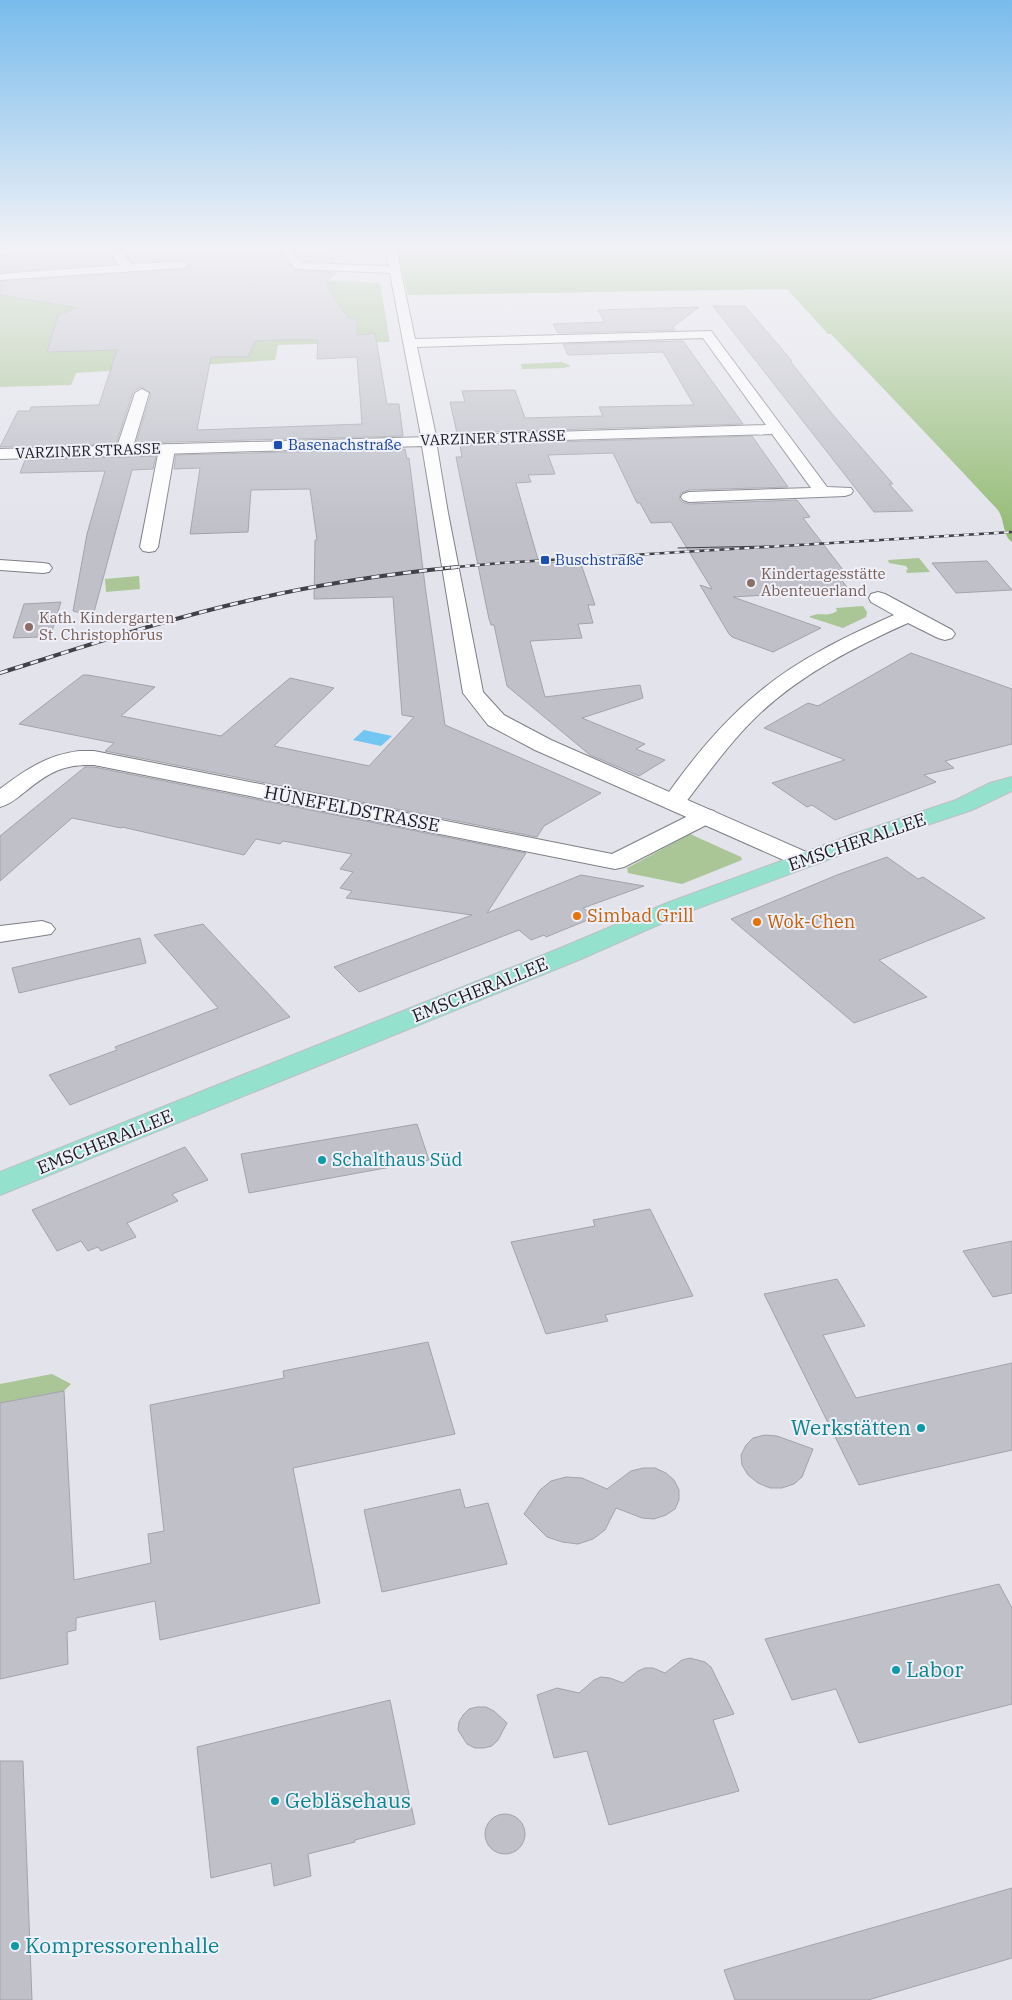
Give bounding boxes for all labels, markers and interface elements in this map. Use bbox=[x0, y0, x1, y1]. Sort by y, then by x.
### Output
street label: VARZINER STRASSE bbox=[420, 425, 566, 450]
place label: Basenachstraße bbox=[288, 435, 401, 454]
street label: VARZINER STRASSE bbox=[15, 438, 161, 463]
marker: Basenachstraße bbox=[272, 439, 284, 451]
place label: Buschstraße bbox=[555, 550, 644, 569]
marker: Buschstraße bbox=[539, 554, 551, 566]
place label: Kindertagesstätte Abenteuerland bbox=[761, 564, 886, 600]
marker: Kindertagesstätte Abenteuerland bbox=[745, 577, 757, 589]
place label: Kath. Kindergarten St. Christophorus bbox=[39, 608, 175, 644]
marker: Kath. Kindergarten St. Christophorus bbox=[23, 621, 35, 633]
street label: HÜNEFELDSTRASSE bbox=[262, 780, 442, 837]
street label: EMSCHERALLEE bbox=[785, 807, 929, 876]
place label: Simbad Grill bbox=[587, 904, 694, 927]
marker: Simbad Grill bbox=[571, 910, 583, 922]
place label: Wok-Chen bbox=[767, 910, 855, 933]
marker: Wok-Chen bbox=[751, 916, 763, 928]
street label: EMSCHERALLEE bbox=[409, 952, 551, 1027]
street label: EMSCHERALLEE bbox=[34, 1104, 176, 1179]
place label: Schalthaus Süd bbox=[332, 1148, 462, 1171]
marker: Schalthaus Süd bbox=[316, 1154, 328, 1166]
place label: Werkstätten bbox=[791, 1413, 911, 1441]
marker: Werkstätten bbox=[915, 1422, 927, 1434]
place label: Labor bbox=[906, 1655, 964, 1683]
marker: Labor bbox=[890, 1664, 902, 1676]
place label: Gebläsehaus bbox=[285, 1786, 411, 1814]
marker: Gebläsehaus bbox=[269, 1795, 281, 1807]
place label: Kompressorenhalle bbox=[25, 1931, 219, 1959]
marker: Kompressorenhalle bbox=[9, 1940, 21, 1952]

